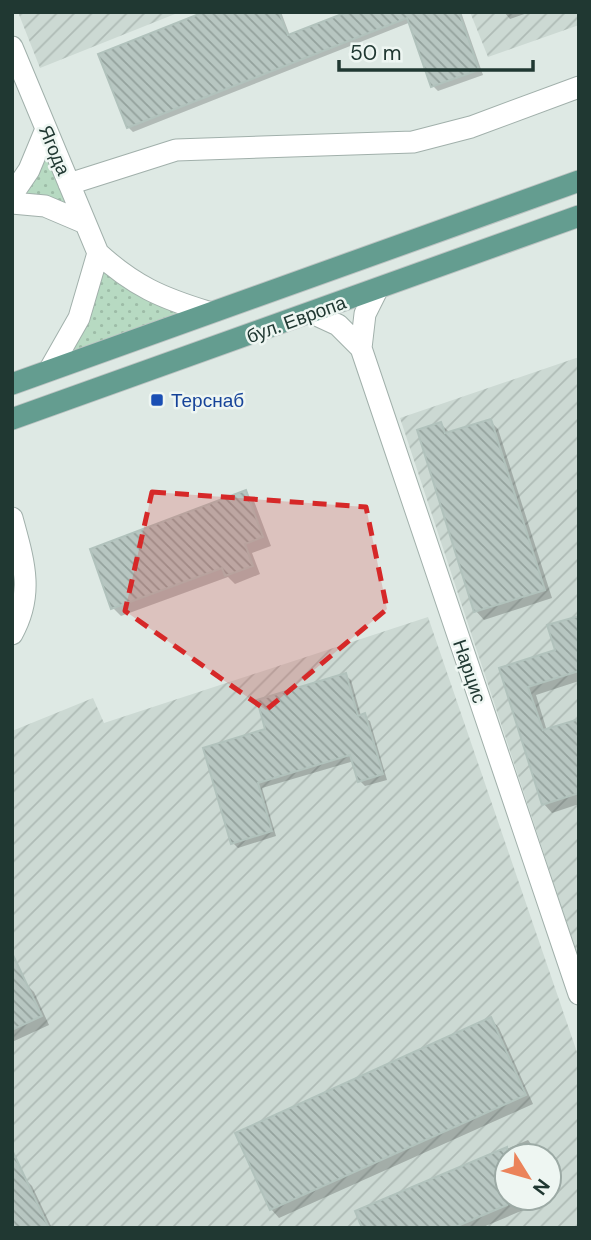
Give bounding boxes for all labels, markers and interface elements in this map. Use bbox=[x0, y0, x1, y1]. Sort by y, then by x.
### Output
scale bar bbox=[339, 28, 533, 72]
text: 50 m bbox=[350, 39, 401, 67]
street label: Ягода bbox=[33, 121, 76, 179]
street label: бул. Европа bbox=[243, 290, 350, 349]
place label: Терснаб bbox=[171, 388, 244, 413]
marker: Терснаб bbox=[149, 392, 165, 408]
street label: Нарцис bbox=[447, 636, 492, 706]
north arrow bbox=[493, 1142, 563, 1212]
text: N bbox=[527, 1174, 555, 1200]

